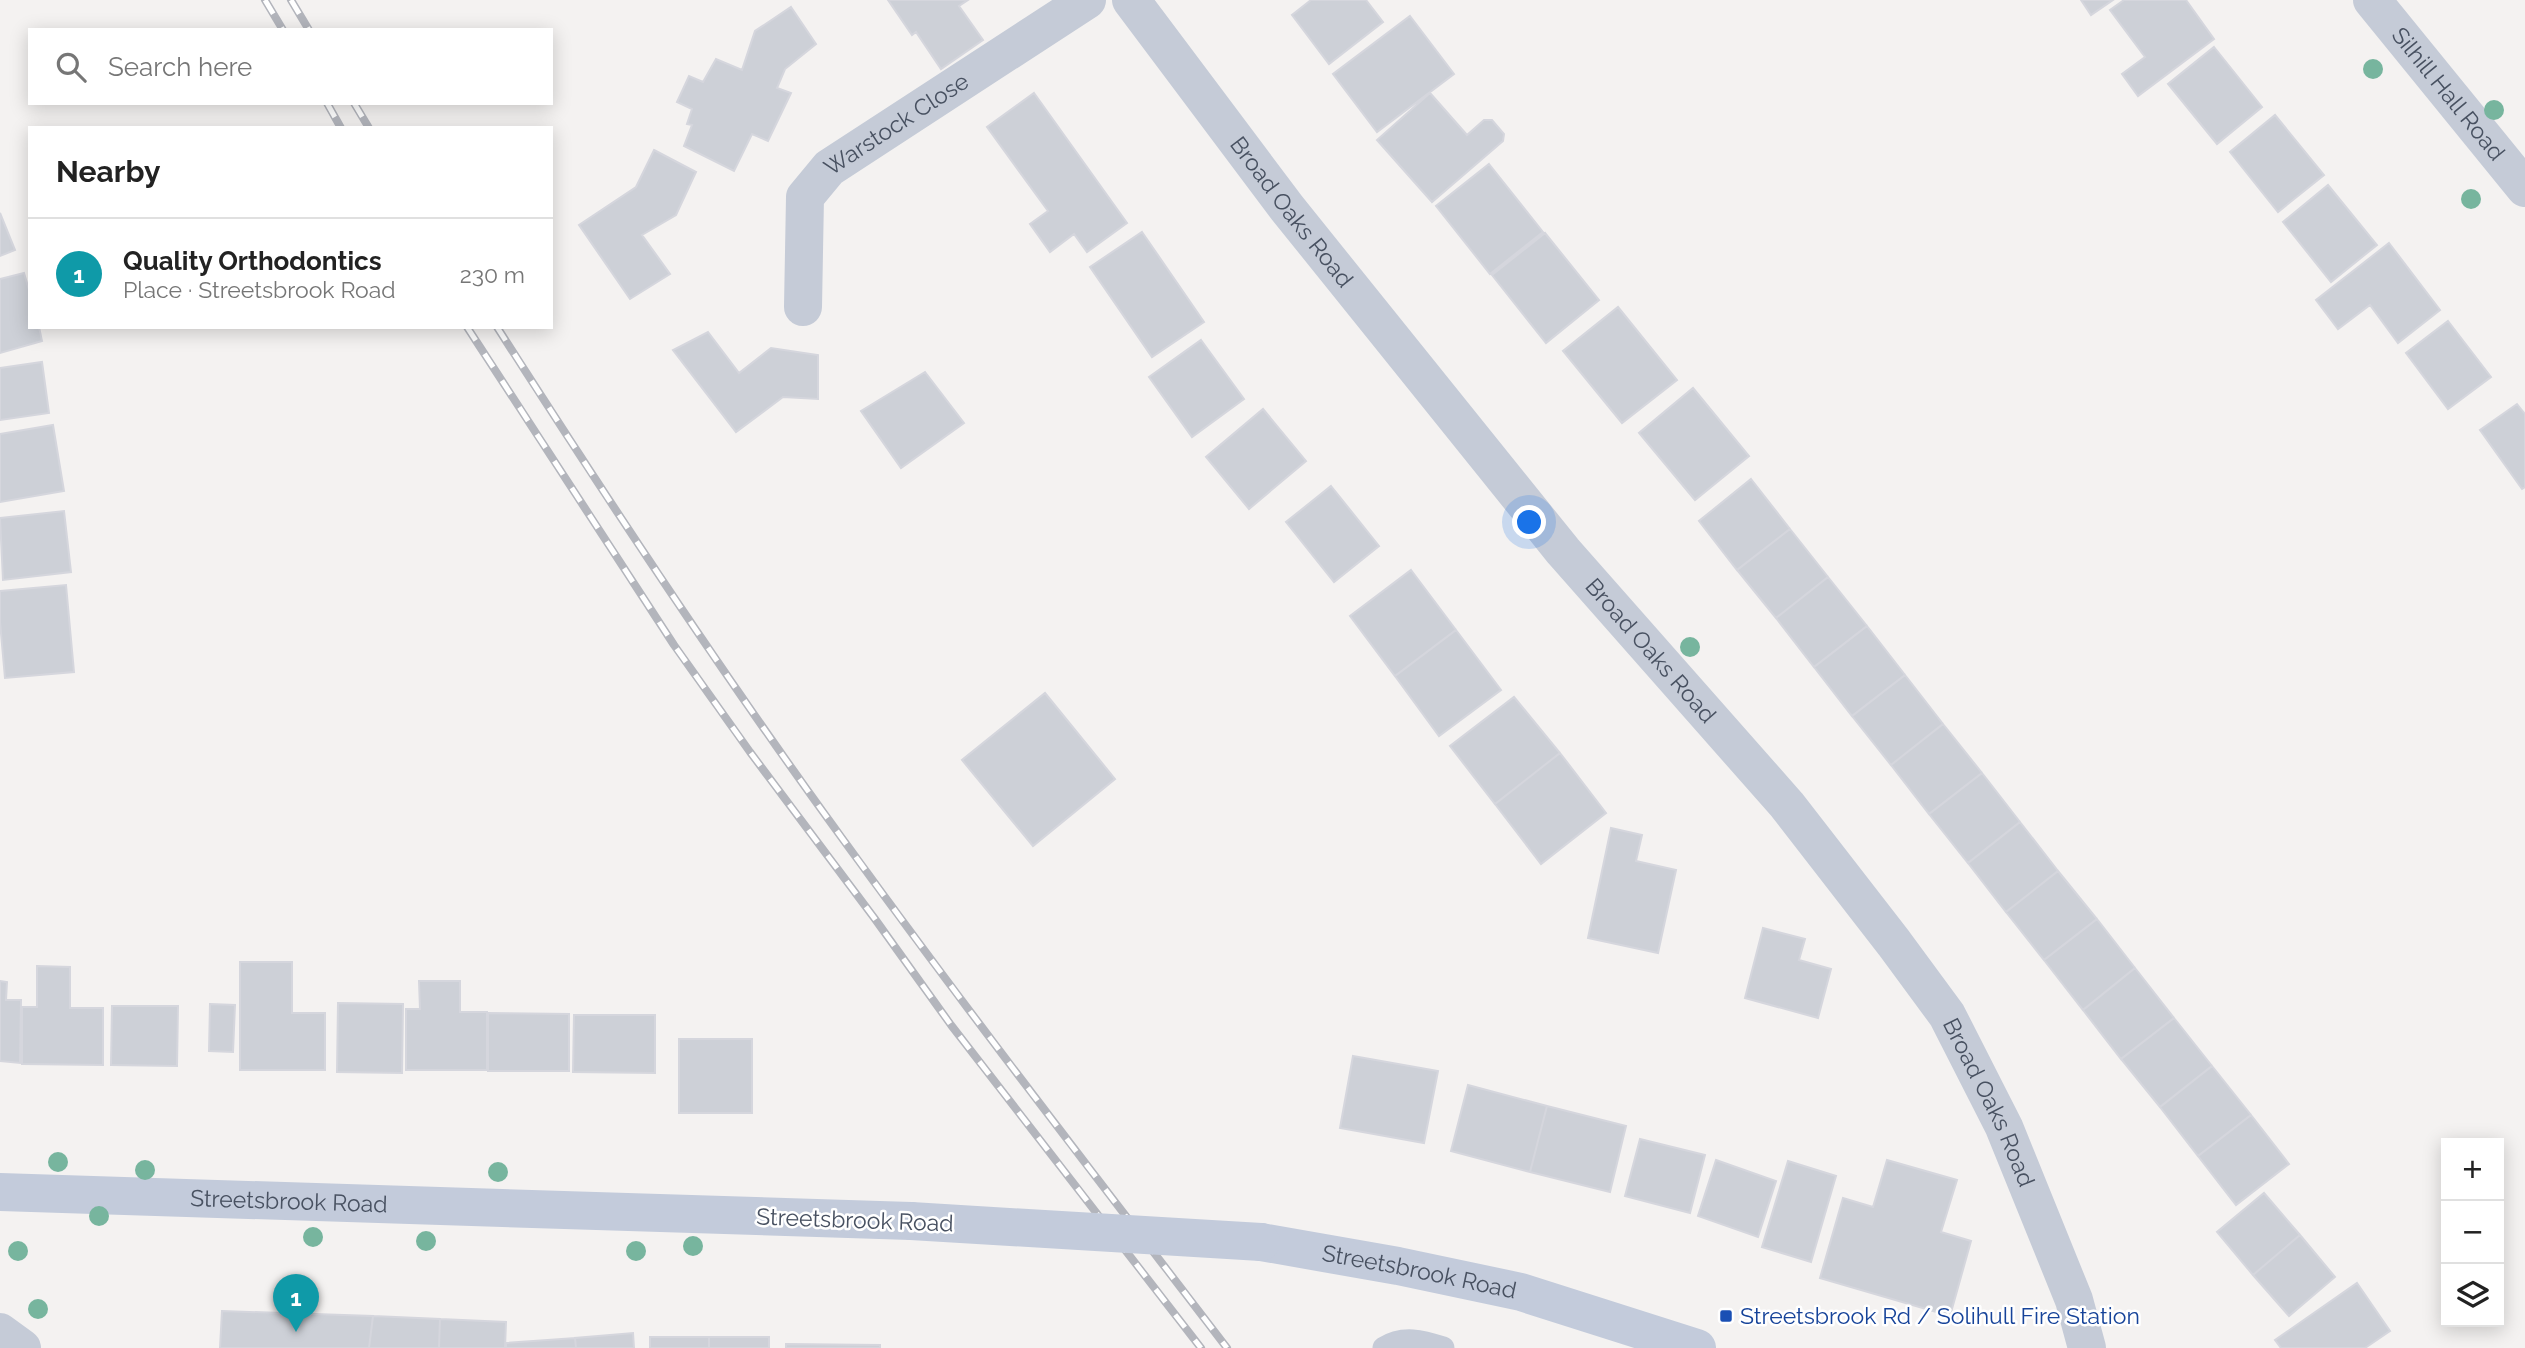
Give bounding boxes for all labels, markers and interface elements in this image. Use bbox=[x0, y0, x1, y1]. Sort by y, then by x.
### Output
street label: Silhill Hall Road bbox=[2387, 22, 2511, 166]
search box bbox=[28, 28, 553, 105]
icon: search bbox=[52, 48, 90, 86]
text: Search here bbox=[108, 52, 252, 82]
street label: Warstock Close bbox=[819, 67, 973, 181]
street label: Broad Oaks Road bbox=[1225, 131, 1359, 292]
text: Nearby bbox=[56, 154, 160, 189]
text: Quality Orthodontics bbox=[123, 246, 382, 276]
text: 1 bbox=[73, 261, 85, 288]
text: 230 m bbox=[460, 261, 525, 288]
text: Place · Streetsbrook Road bbox=[123, 276, 396, 303]
your location bbox=[1512, 505, 1546, 539]
street label: Broad Oaks Road bbox=[1580, 572, 1722, 728]
street label: Broad Oaks Road bbox=[1938, 1013, 2041, 1190]
map controls bbox=[2441, 1138, 2504, 1327]
button: + bbox=[2441, 1138, 2504, 1201]
street label: Streetsbrook Road bbox=[190, 1184, 388, 1217]
button: − bbox=[2441, 1201, 2504, 1264]
street label: Streetsbrook Road bbox=[756, 1203, 954, 1236]
street label: Streetsbrook Road bbox=[1320, 1239, 1519, 1304]
button: layers bbox=[2441, 1264, 2504, 1327]
pin: 1 bbox=[273, 1274, 319, 1332]
place label: Streetsbrook Rd / Solihull Fire Station bbox=[1740, 1302, 2140, 1329]
marker: Streetsbrook Rd / Solihull Fire Station bbox=[1718, 1308, 1734, 1324]

